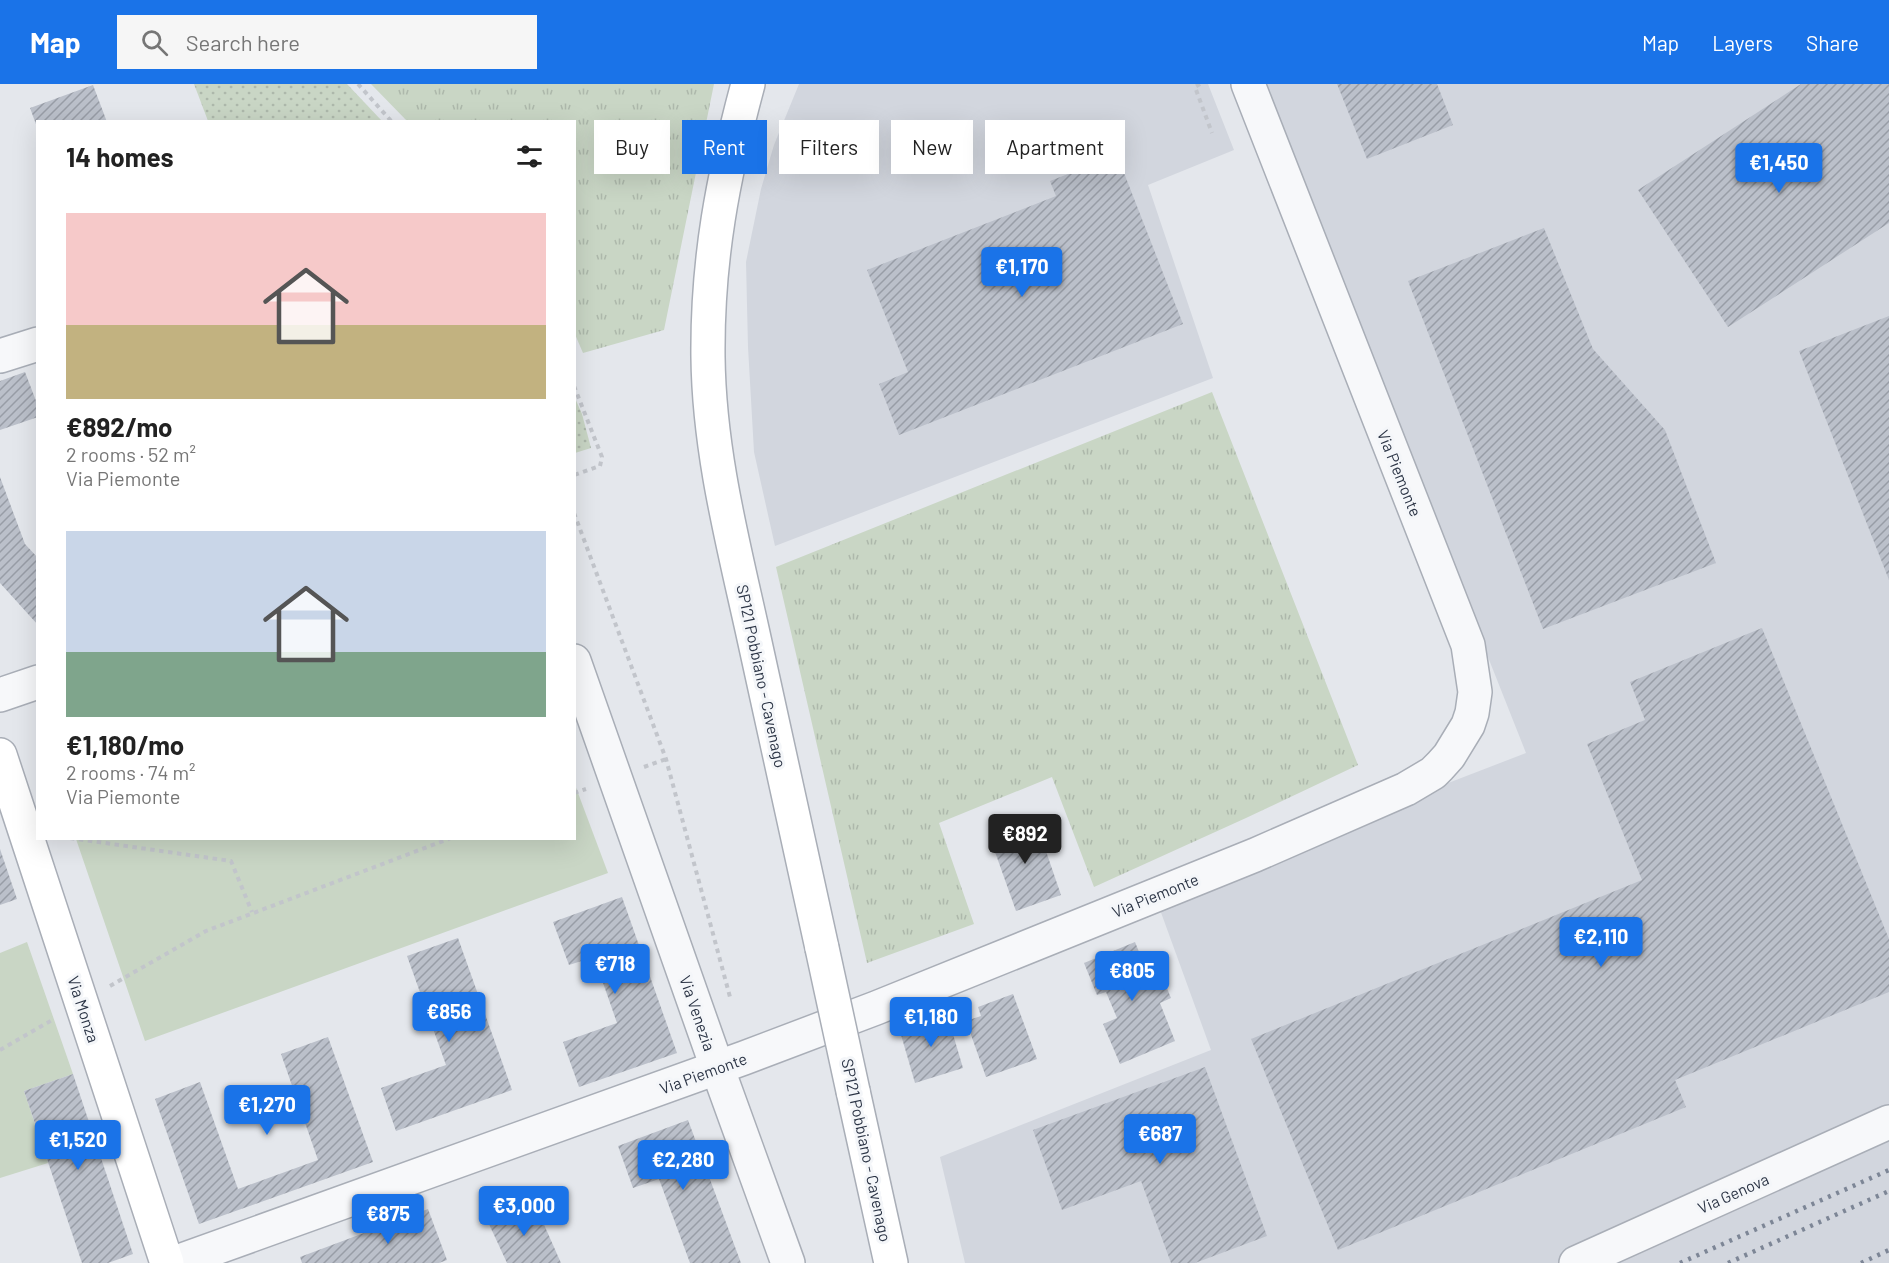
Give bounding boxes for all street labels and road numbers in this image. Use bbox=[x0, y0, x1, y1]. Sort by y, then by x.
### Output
street label: Via Piemonte bbox=[1374, 427, 1426, 519]
street label: SP121 Pobbiano - Cavenago bbox=[733, 583, 791, 769]
street label: Via Piemonte bbox=[1109, 869, 1201, 921]
street label: Via Monza bbox=[64, 973, 104, 1045]
street label: Via Venezia bbox=[676, 973, 720, 1053]
street label: Via Piemonte bbox=[657, 1048, 749, 1098]
street label: SP121 Pobbiano - Cavenago bbox=[838, 1057, 896, 1243]
street label: Via Genova bbox=[1695, 1169, 1771, 1217]

